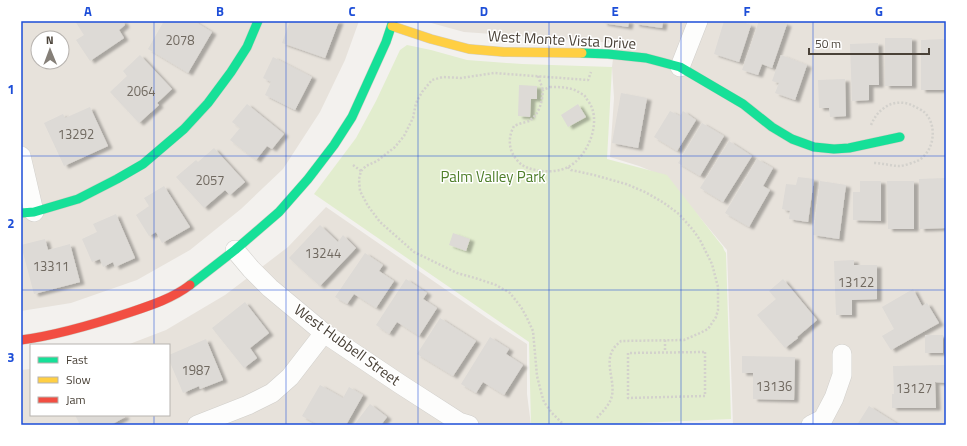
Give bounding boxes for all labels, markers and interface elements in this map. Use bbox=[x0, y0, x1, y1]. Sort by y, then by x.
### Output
text: A bbox=[84, 1, 92, 21]
text: B bbox=[216, 1, 224, 21]
text: C bbox=[348, 1, 356, 21]
text: D bbox=[480, 1, 488, 21]
text: E bbox=[611, 1, 619, 21]
text: F bbox=[744, 1, 751, 21]
text: G bbox=[875, 1, 883, 21]
street label: West Monte Vista Drive bbox=[487, 24, 637, 55]
north arrow bbox=[30, 30, 70, 70]
house number: 2078 bbox=[165, 30, 195, 50]
scale bar bbox=[809, 30, 929, 56]
text: N bbox=[46, 32, 54, 48]
text: 50 m bbox=[815, 34, 841, 53]
text: 1 bbox=[7, 79, 15, 99]
house number: 2064 bbox=[126, 81, 156, 101]
house number: 13292 bbox=[58, 124, 94, 144]
park label: Palm Valley Park bbox=[440, 165, 546, 188]
house number: 2057 bbox=[195, 170, 225, 190]
text: 2 bbox=[7, 213, 15, 233]
house number: 13244 bbox=[305, 243, 341, 263]
house number: 13311 bbox=[33, 256, 69, 276]
house number: 13122 bbox=[838, 272, 874, 292]
street label: West Hubbell Street bbox=[289, 298, 406, 391]
legend bbox=[30, 344, 170, 416]
text: 3 bbox=[7, 347, 15, 367]
text: Fast bbox=[66, 350, 89, 369]
house number: 1987 bbox=[181, 360, 211, 380]
text: Slow bbox=[66, 370, 91, 389]
house number: 13136 bbox=[756, 376, 792, 396]
house number: 13127 bbox=[896, 378, 932, 398]
text: Jam bbox=[66, 390, 86, 409]

